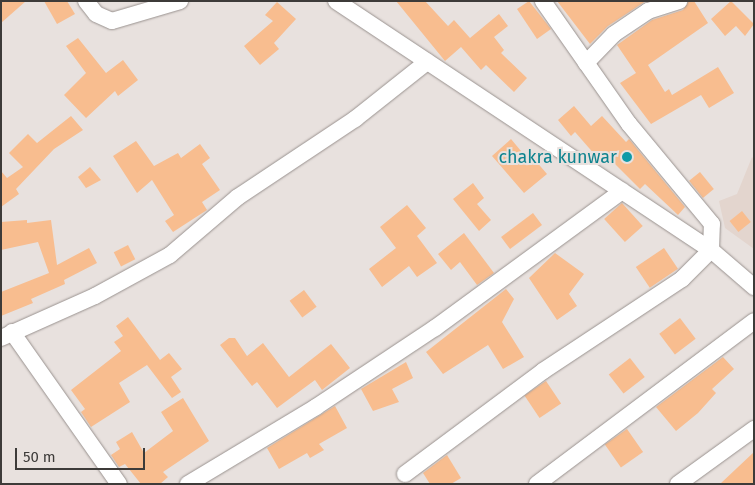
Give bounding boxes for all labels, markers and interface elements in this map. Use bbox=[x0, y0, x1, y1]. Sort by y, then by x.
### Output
place label: chakra kunwar bbox=[498, 146, 617, 168]
marker: chakra kunwar bbox=[621, 151, 633, 163]
scale bar bbox=[18, 438, 148, 470]
text: 50 m bbox=[23, 448, 56, 466]

